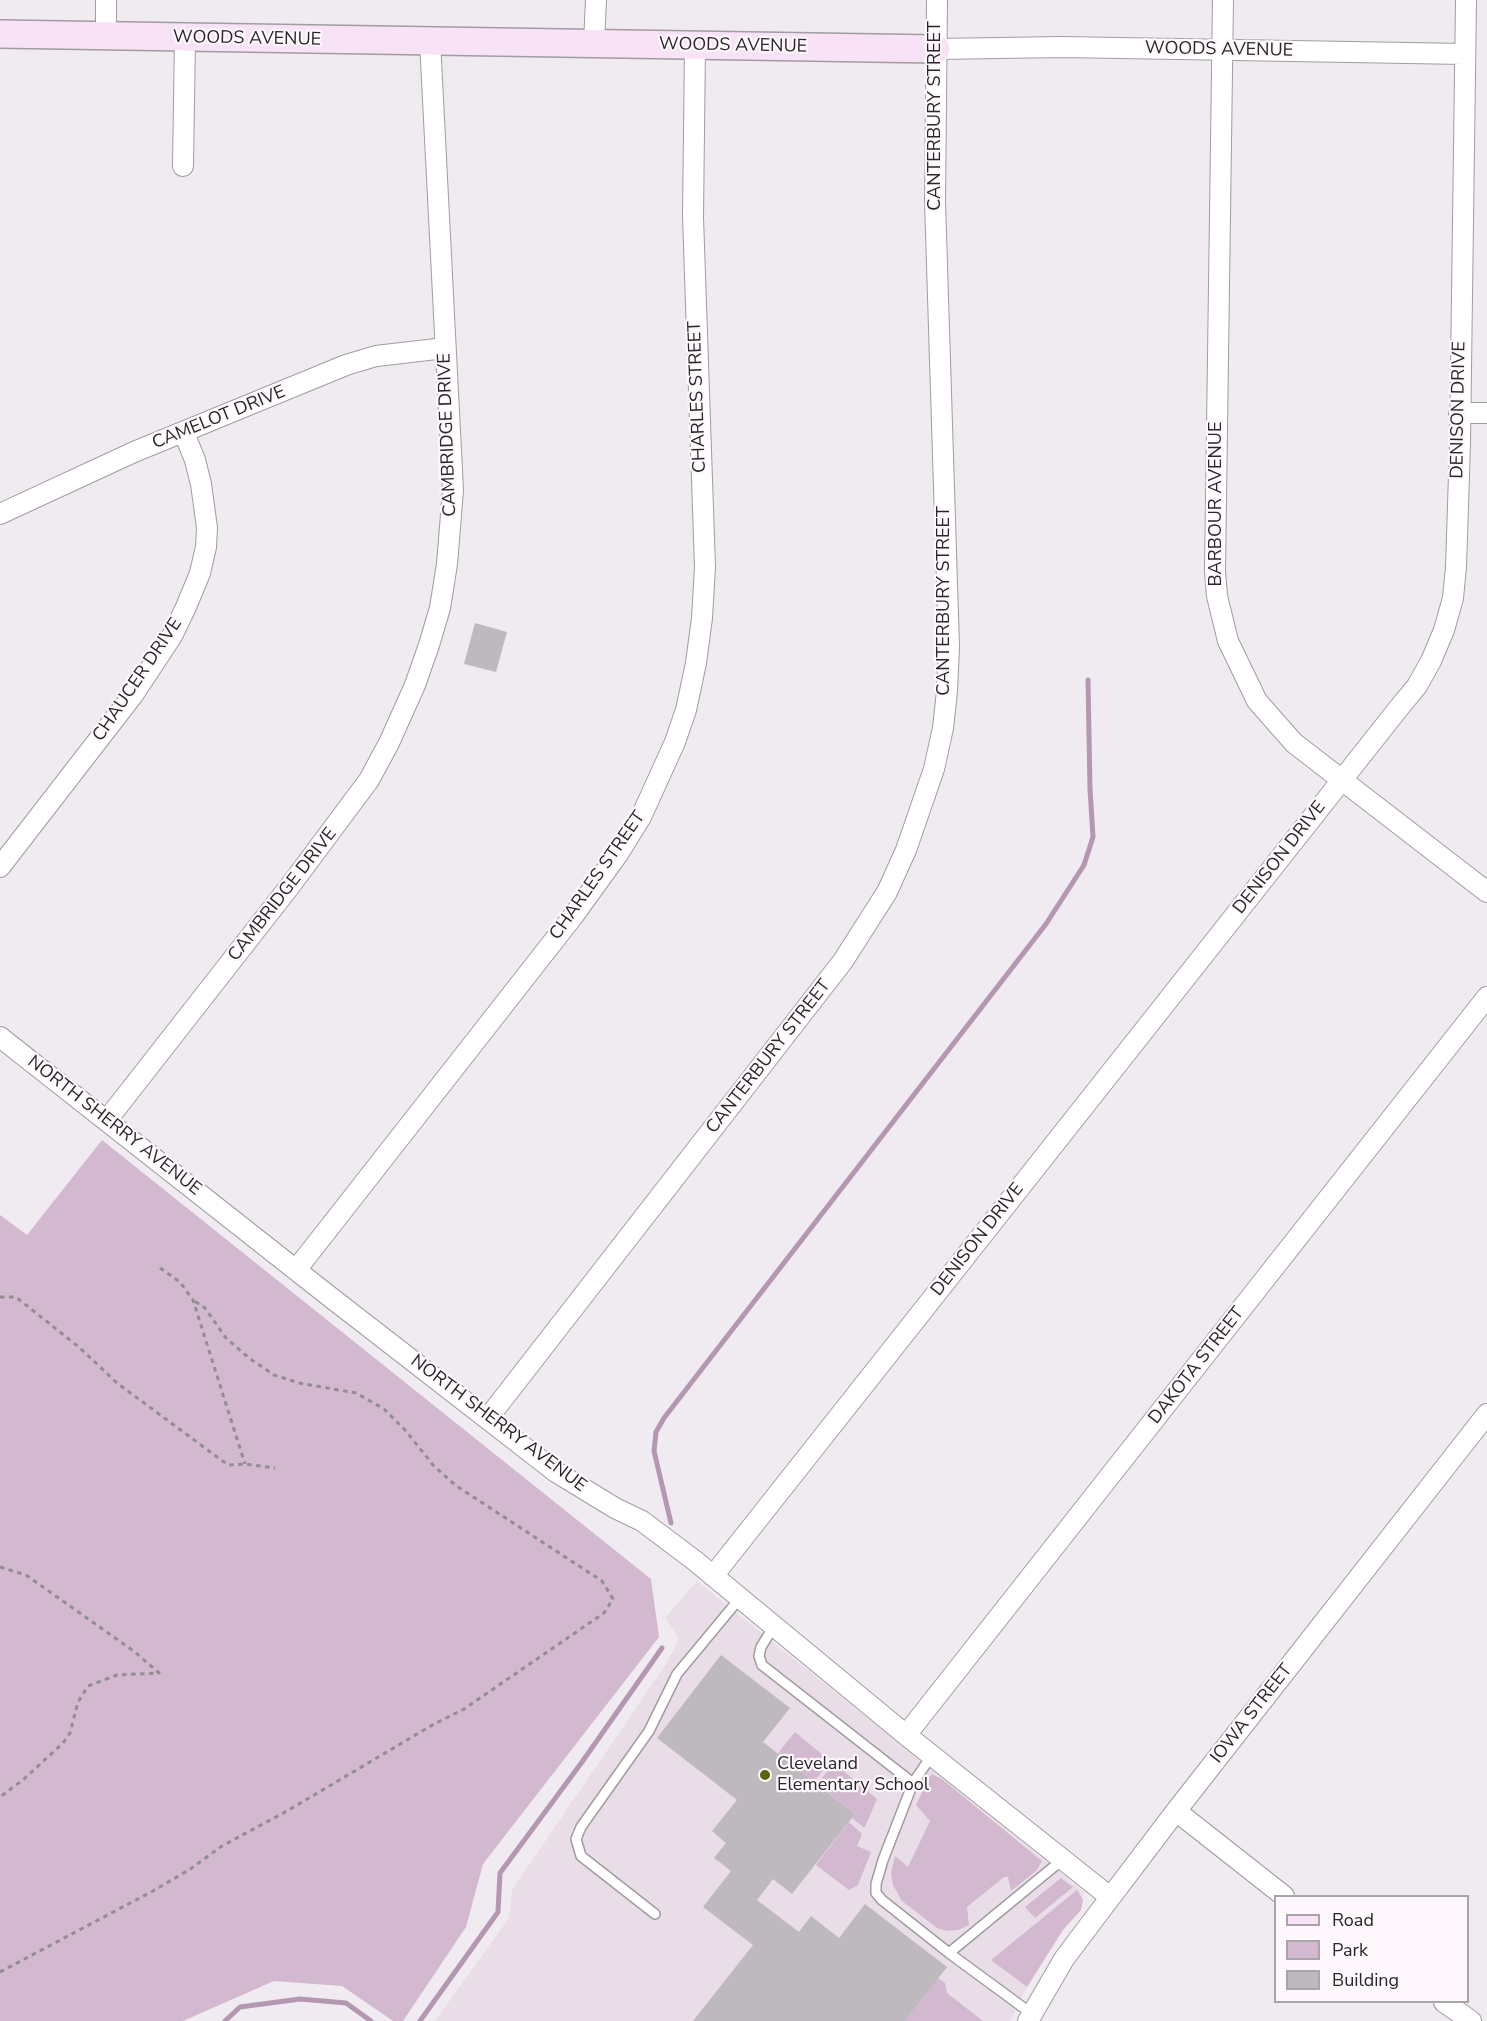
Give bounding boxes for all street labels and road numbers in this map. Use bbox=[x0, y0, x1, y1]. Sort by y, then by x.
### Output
street label: CANTERBURY STREET bbox=[925, 21, 947, 211]
street label: WOODS AVENUE bbox=[173, 27, 321, 51]
street label: WOODS AVENUE bbox=[659, 34, 807, 58]
street label: WOODS AVENUE bbox=[1145, 38, 1293, 62]
street label: CHARLES STREET bbox=[685, 321, 711, 473]
street label: DENISON DRIVE bbox=[1447, 341, 1471, 479]
street label: CAMBRIDGE DRIVE bbox=[434, 353, 462, 517]
street label: CAMELOT DRIVE bbox=[149, 382, 289, 454]
street label: BARBOUR AVENUE bbox=[1206, 422, 1228, 586]
street label: CANTERBURY STREET bbox=[934, 506, 956, 696]
street label: CHAUCER DRIVE bbox=[89, 614, 187, 746]
street label: DENISON DRIVE bbox=[1229, 797, 1331, 919]
street label: CHARLES STREET bbox=[546, 808, 650, 944]
street label: CAMBRIDGE DRIVE bbox=[224, 824, 342, 966]
street label: CANTERBURY STREET bbox=[702, 976, 836, 1138]
street label: NORTH SHERRY AVENUE bbox=[23, 1051, 205, 1201]
street label: DENISON DRIVE bbox=[927, 1179, 1029, 1301]
street label: DAKOTA STREET bbox=[1145, 1303, 1249, 1429]
street label: NORTH SHERRY AVENUE bbox=[406, 1351, 590, 1497]
street label: IOWA STREET bbox=[1207, 1660, 1297, 1768]

